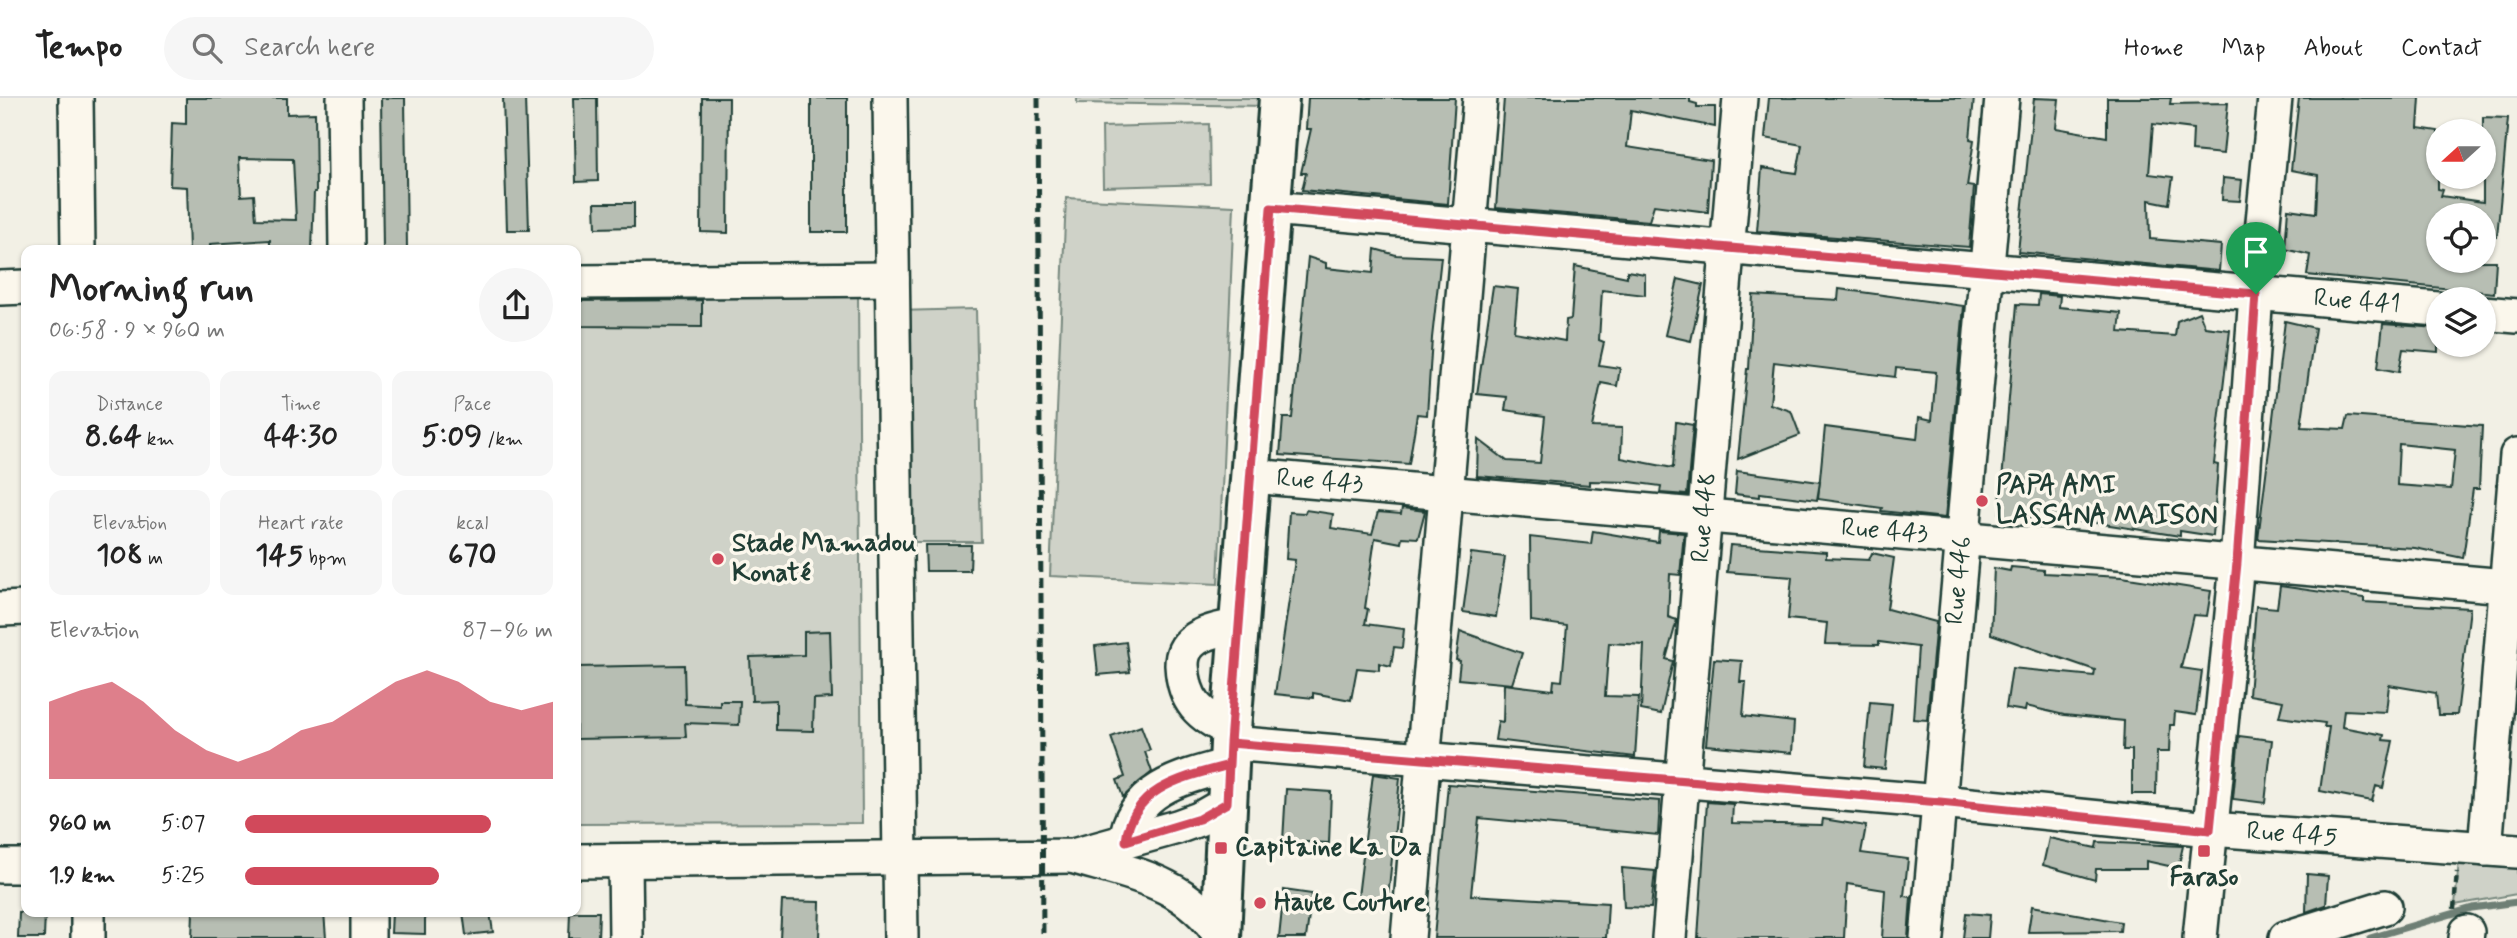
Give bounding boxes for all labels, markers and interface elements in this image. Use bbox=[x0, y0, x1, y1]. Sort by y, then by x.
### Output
search box bbox=[164, 17, 654, 80]
text: Tempo bbox=[35, 26, 122, 70]
icon: search bbox=[188, 29, 226, 67]
text: Search here bbox=[244, 31, 375, 65]
text: Home bbox=[2124, 33, 2184, 64]
text: Map bbox=[2222, 33, 2266, 64]
text: About bbox=[2304, 33, 2363, 64]
text: Contact bbox=[2401, 33, 2482, 64]
north arrow bbox=[2426, 119, 2496, 189]
map controls bbox=[2426, 119, 2496, 357]
button: locate bbox=[2426, 203, 2496, 273]
pin bbox=[2226, 222, 2286, 294]
icon: arrive bbox=[2237, 233, 2275, 271]
text: Morning run bbox=[49, 265, 254, 314]
button: share bbox=[479, 268, 553, 342]
street label: Rue 441 bbox=[2312, 281, 2402, 323]
button: layers bbox=[2426, 287, 2496, 357]
text: 06:58 · 9 × 960 m bbox=[49, 316, 225, 346]
text: Distance bbox=[96, 392, 163, 417]
text: Time bbox=[281, 392, 321, 417]
text: Pace bbox=[453, 392, 491, 417]
text: 8.64 bbox=[85, 417, 142, 456]
text: 44:30 bbox=[264, 417, 338, 456]
text: 5:09 bbox=[421, 417, 482, 456]
text: km bbox=[142, 427, 174, 452]
text: /km bbox=[482, 427, 523, 452]
street label: Rue 443 bbox=[1275, 461, 1365, 503]
place label: PAPA AMI LASSANA MAISON bbox=[1996, 469, 2218, 533]
street label: Rue 448 bbox=[1684, 471, 1725, 564]
marker: PAPA AMI LASSANA MAISON bbox=[1974, 493, 1990, 509]
text: Elevation bbox=[92, 511, 167, 536]
text: Heart rate bbox=[258, 511, 344, 536]
text: kcal bbox=[456, 511, 488, 536]
street label: Rue 443 bbox=[1840, 511, 1930, 552]
place label: Stade Mamadou Konaté bbox=[732, 527, 916, 591]
street label: Rue 446 bbox=[1938, 535, 1980, 626]
text: 108 bbox=[96, 536, 143, 575]
text: 145 bbox=[255, 536, 303, 575]
text: 670 bbox=[448, 536, 497, 575]
text: m bbox=[143, 546, 163, 571]
text: bpm bbox=[303, 546, 347, 571]
marker: Stade Mamadou Konaté bbox=[710, 551, 726, 567]
text: Elevation bbox=[49, 616, 140, 646]
text: 87–96 m bbox=[462, 616, 553, 646]
text: 960 m bbox=[49, 809, 111, 839]
text: 5:07 bbox=[161, 809, 205, 839]
street label: Rue 445 bbox=[2245, 815, 2339, 855]
place label: Capitaine Ka Da bbox=[1235, 831, 1422, 865]
marker: Capitaine Ka Da bbox=[1213, 840, 1229, 856]
marker: Faraso bbox=[2196, 843, 2212, 859]
text: 1.9 km bbox=[49, 861, 115, 891]
text: 5:25 bbox=[161, 861, 204, 891]
place label: Faraso bbox=[2169, 861, 2239, 895]
place label: Haute Couture bbox=[1274, 886, 1427, 920]
marker: Haute Couture bbox=[1252, 895, 1268, 911]

